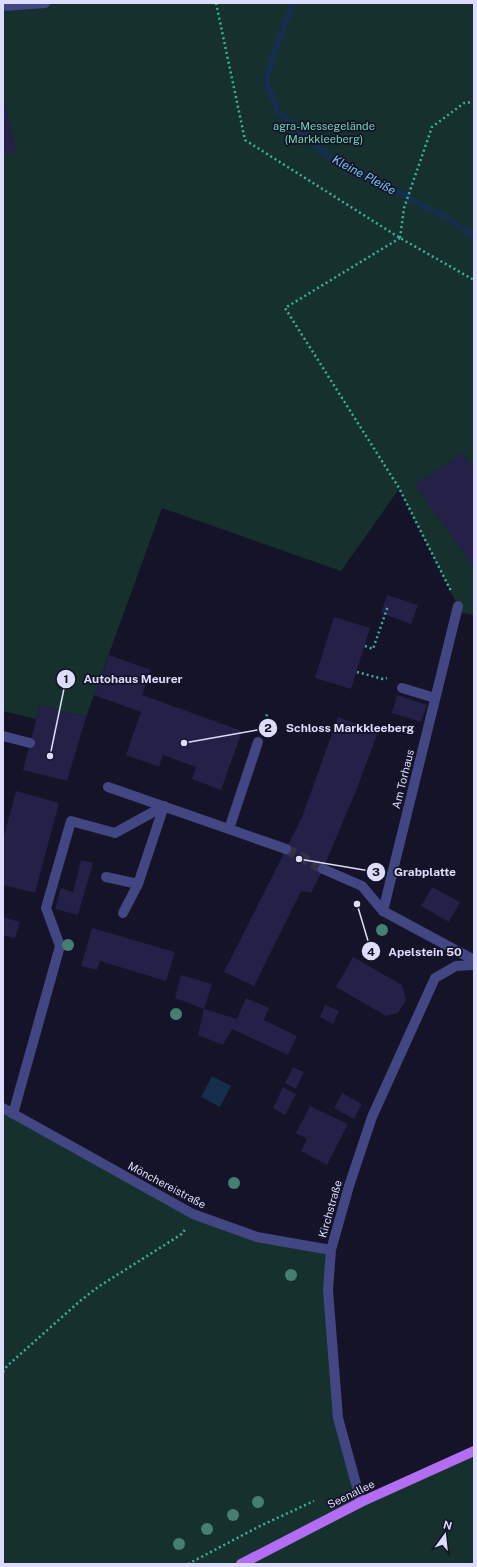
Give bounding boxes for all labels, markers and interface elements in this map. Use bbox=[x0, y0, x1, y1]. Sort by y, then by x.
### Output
park label: agra-Messegelände (Markkleeberg) bbox=[273, 120, 375, 145]
water label: Kleine Pleiße bbox=[330, 152, 399, 198]
callout: Autohaus Meurer bbox=[56, 667, 191, 691]
text: 1 bbox=[63, 672, 69, 686]
text: Autohaus Meurer bbox=[83, 672, 183, 686]
callout: Schloss Markkleeberg bbox=[258, 716, 422, 740]
text: 2 bbox=[264, 721, 272, 735]
text: Schloss Markkleeberg bbox=[286, 721, 415, 735]
street label: Am Torhaus bbox=[390, 748, 416, 810]
callout: Grabplatte bbox=[366, 860, 464, 884]
text: 3 bbox=[372, 865, 380, 879]
text: Grabplatte bbox=[394, 865, 456, 879]
callout: Apelstein 50 bbox=[361, 939, 470, 963]
text: 4 bbox=[367, 945, 375, 959]
text: Apelstein 50 bbox=[388, 945, 462, 959]
street label: Mönchereistraße bbox=[126, 1159, 208, 1211]
street label: Kirchstraße bbox=[316, 1179, 344, 1239]
street label: Seenallee bbox=[325, 1477, 377, 1511]
north arrow bbox=[425, 1515, 465, 1555]
text: N bbox=[442, 1518, 453, 1532]

